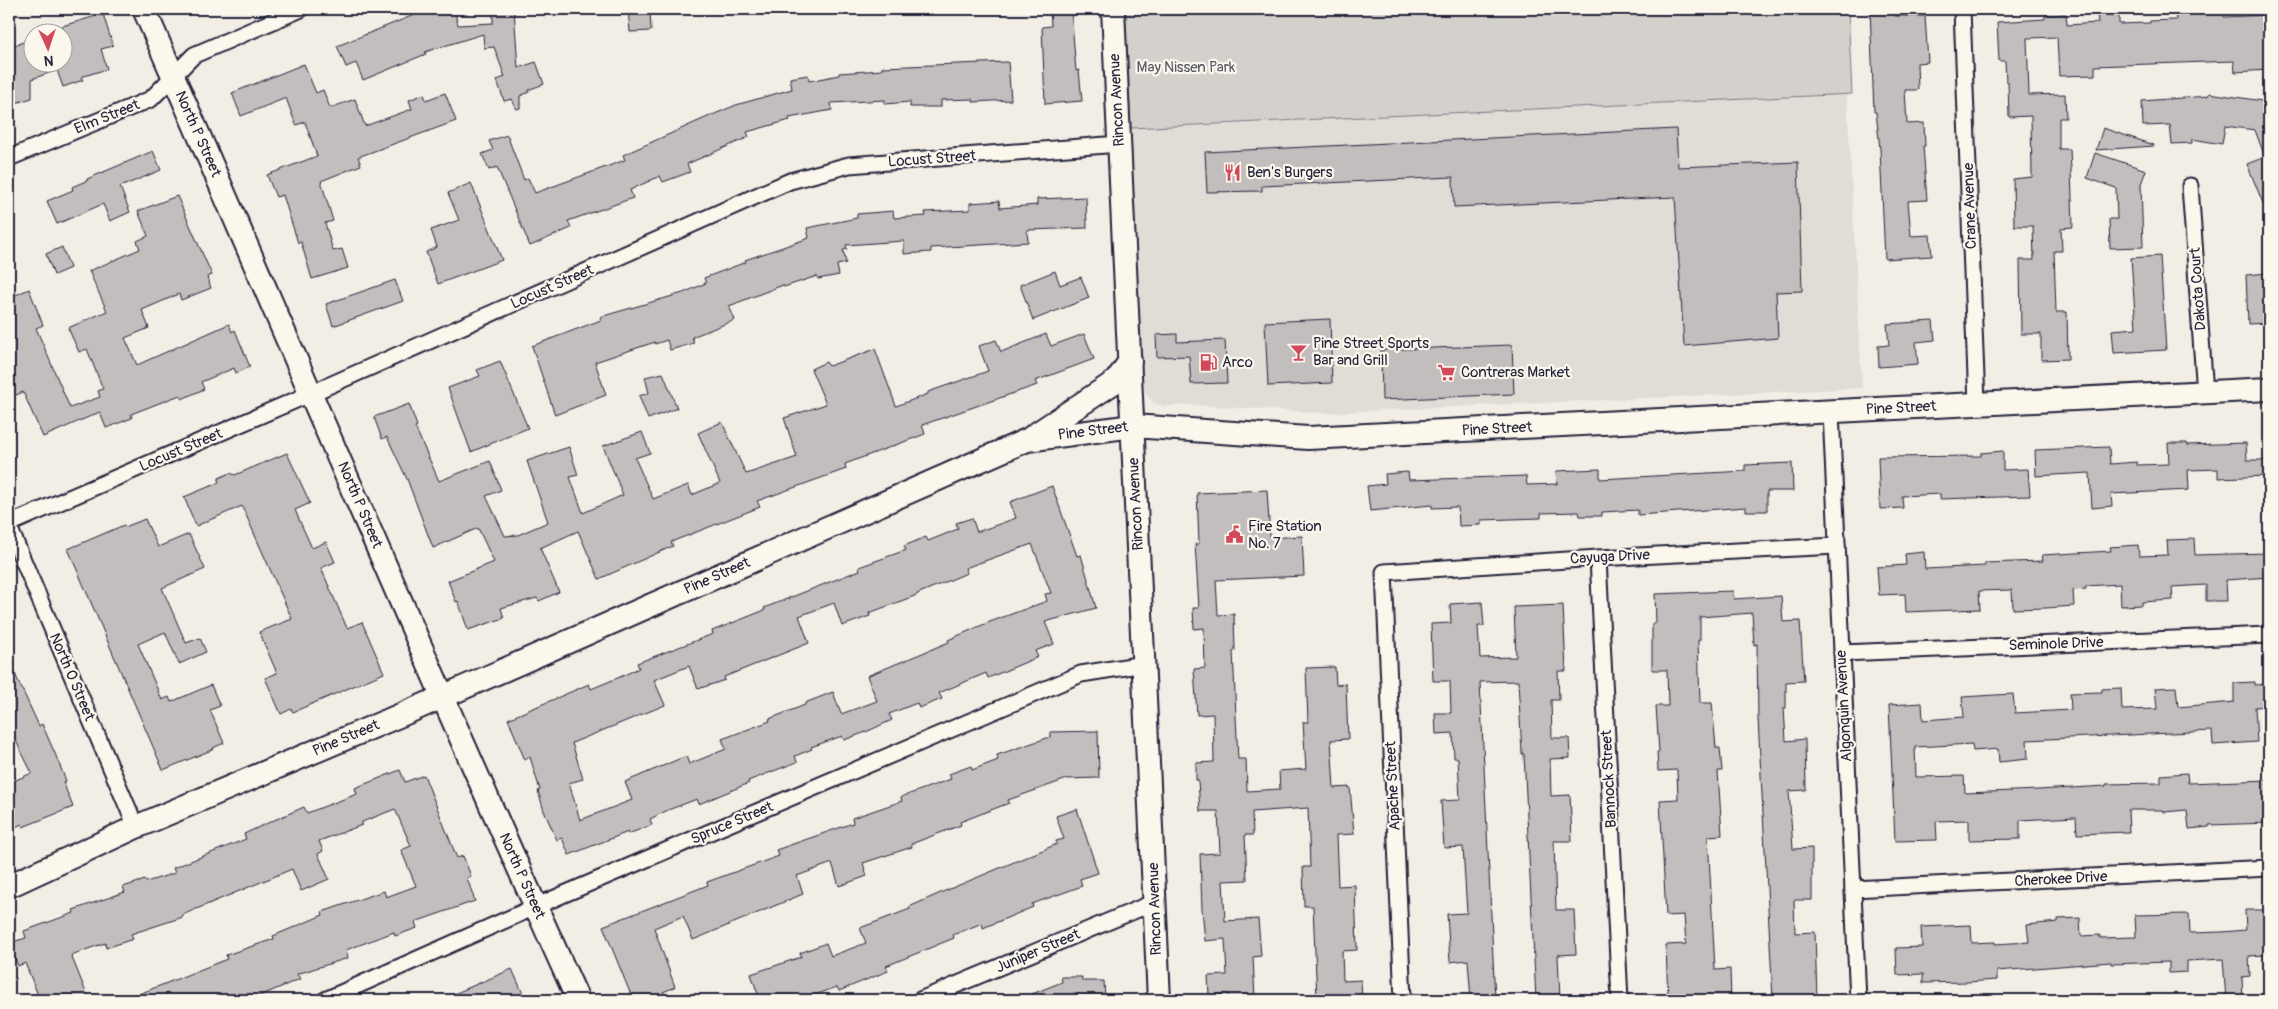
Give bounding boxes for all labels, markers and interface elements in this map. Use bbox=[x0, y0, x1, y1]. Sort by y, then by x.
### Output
north arrow bbox=[22, 22, 72, 72]
text: N bbox=[43, 52, 54, 69]
street label: Rincon Avenue bbox=[1105, 52, 1129, 147]
park label: May Nissen Park bbox=[1137, 58, 1236, 77]
street label: North P Street bbox=[171, 88, 226, 181]
street label: Elm Street bbox=[72, 95, 143, 139]
street label: Locust Street bbox=[887, 146, 978, 172]
restaurant icon: Ben's Burgers bbox=[1223, 162, 1243, 182]
street label: Crane Avenue bbox=[1959, 162, 1981, 250]
place label: Ben's Burgers bbox=[1247, 163, 1333, 182]
street label: Dakota Court bbox=[2186, 246, 2210, 331]
street label: Locust Street bbox=[508, 260, 597, 314]
place label: Pine Street Sports Bar and Grill bbox=[1313, 334, 1429, 370]
bar icon: Pine Street Sports Bar and Grill bbox=[1289, 342, 1309, 362]
fuel station icon: Arco bbox=[1198, 352, 1218, 372]
place label: Arco bbox=[1222, 353, 1253, 372]
supermarket icon: Contreras Market bbox=[1437, 362, 1457, 382]
place label: Contreras Market bbox=[1461, 363, 1571, 382]
street label: Pine Street bbox=[1865, 397, 1938, 419]
street label: Pine Street bbox=[1057, 417, 1130, 445]
street label: Pine Street bbox=[1461, 418, 1534, 440]
street label: Locust Street bbox=[137, 424, 226, 476]
street label: Rincon Avenue bbox=[1124, 456, 1148, 551]
street label: North P Street bbox=[333, 459, 387, 552]
place label: Fire Station No. 7 bbox=[1248, 517, 1322, 553]
public building icon: Fire Station No. 7 bbox=[1224, 525, 1244, 545]
street label: Cayuga Drive bbox=[1570, 545, 1651, 569]
street label: Pine Street bbox=[681, 553, 754, 599]
street label: North O Street bbox=[45, 630, 99, 725]
street label: Seminole Drive bbox=[2008, 633, 2104, 655]
street label: Algonquin Avenue bbox=[1832, 649, 1856, 763]
street label: Pine Street bbox=[310, 715, 383, 761]
street label: Bannock Street bbox=[1597, 729, 1621, 829]
street label: Apache Street bbox=[1381, 740, 1405, 831]
street label: Spruce Street bbox=[688, 797, 777, 849]
street label: North P Street bbox=[495, 830, 550, 923]
street label: Rincon Avenue bbox=[1144, 862, 1166, 956]
street label: Cherokee Drive bbox=[2014, 867, 2109, 891]
street label: Juniper Street bbox=[993, 924, 1084, 977]

